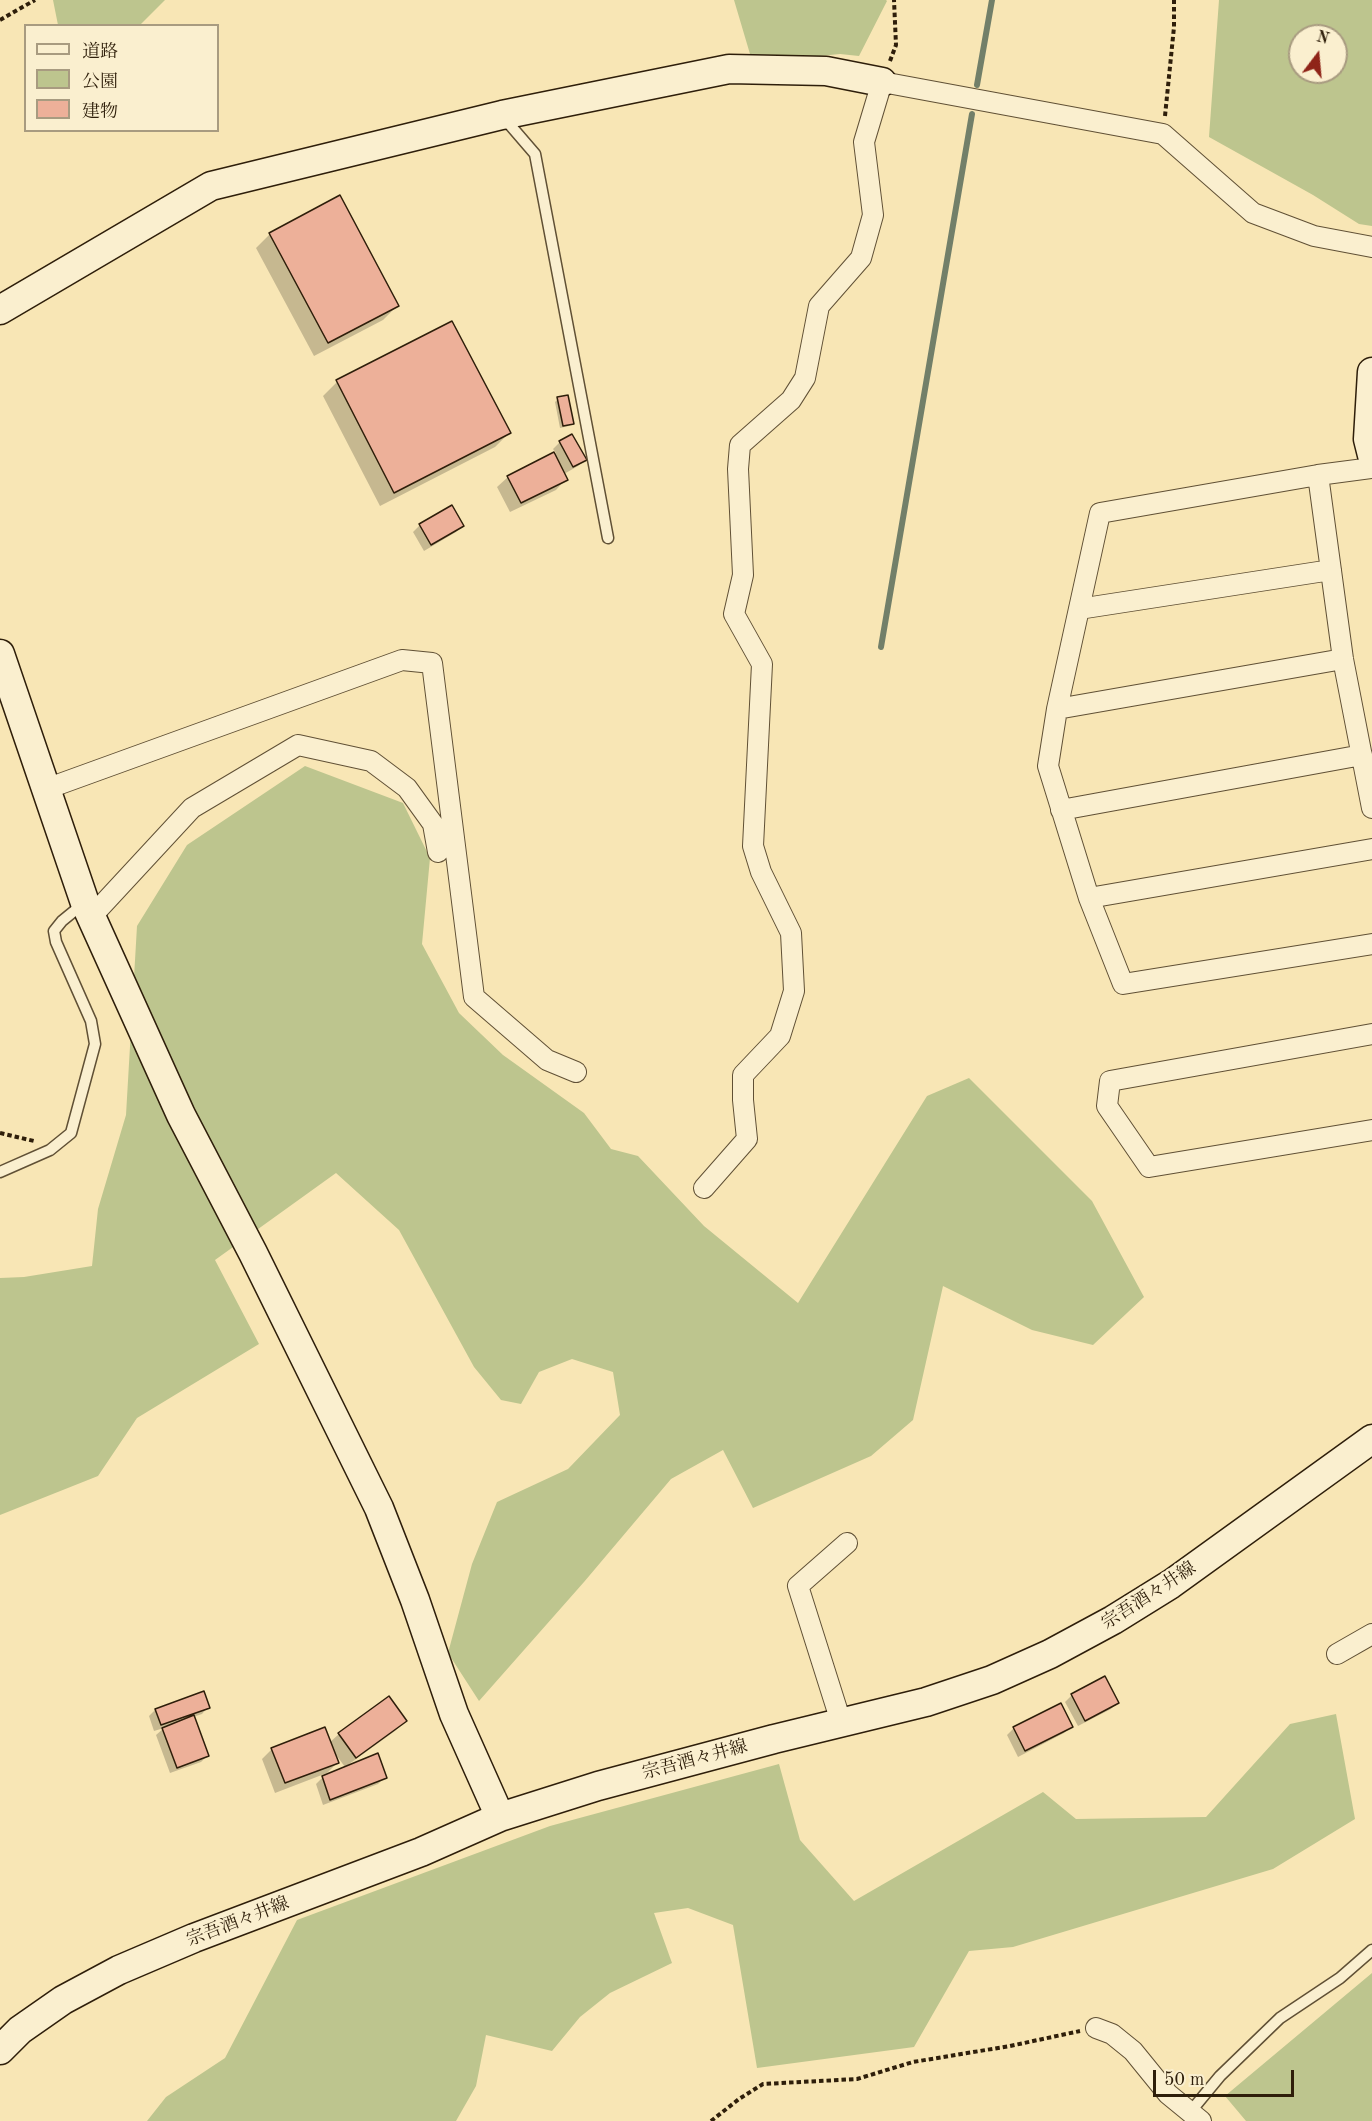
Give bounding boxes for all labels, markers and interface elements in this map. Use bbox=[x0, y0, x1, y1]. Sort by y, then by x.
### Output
legend bbox=[24, 24, 219, 132]
north arrow bbox=[1288, 24, 1348, 84]
text: N bbox=[1314, 29, 1330, 48]
text: 道路 bbox=[82, 43, 118, 61]
text: 公園 bbox=[82, 73, 118, 91]
text: 建物 bbox=[82, 103, 118, 121]
street label: 宗吾酒々井線 bbox=[1098, 1558, 1200, 1634]
street label: 宗吾酒々井線 bbox=[640, 1736, 750, 1784]
street label: 宗吾酒々井線 bbox=[184, 1893, 292, 1951]
scale bar bbox=[1156, 2058, 1297, 2096]
text: 50 m bbox=[1164, 2071, 1204, 2089]

